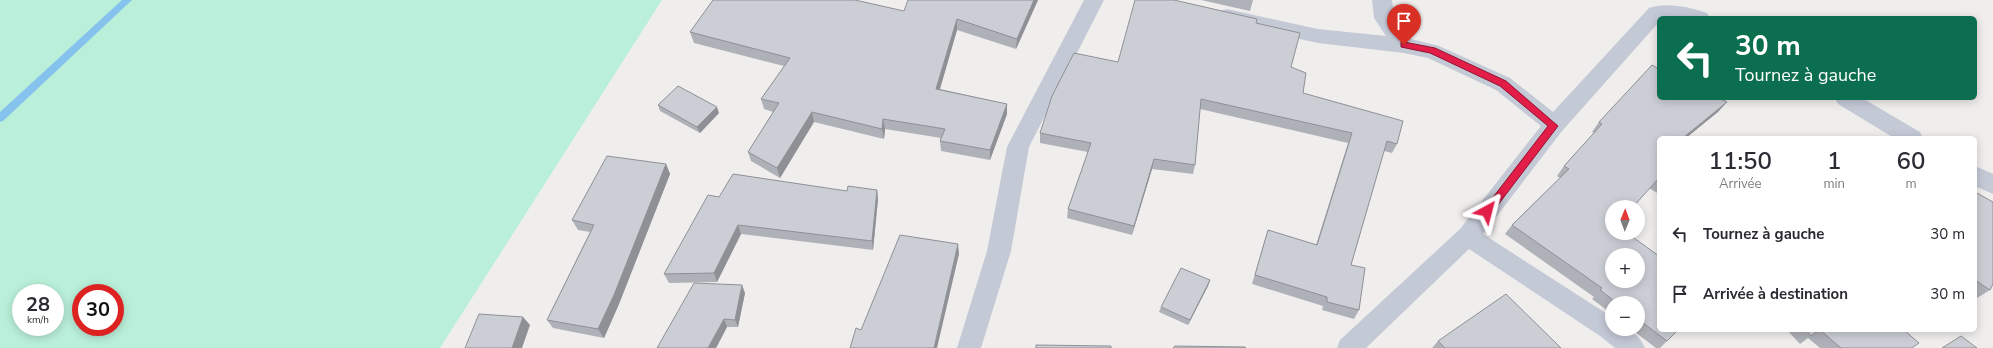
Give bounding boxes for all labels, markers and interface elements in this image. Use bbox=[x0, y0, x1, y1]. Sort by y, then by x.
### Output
pin bbox=[1387, 4, 1421, 45]
icon: arrive bbox=[1393, 10, 1415, 32]
text: 30 m bbox=[1735, 27, 1801, 65]
icon: left bbox=[1669, 32, 1721, 84]
text: Tournez à gauche bbox=[1735, 63, 1876, 87]
text: 11:50 bbox=[1709, 145, 1772, 177]
text: 1 bbox=[1827, 145, 1841, 177]
text: 60 bbox=[1897, 145, 1925, 177]
text: Arrivée bbox=[1719, 175, 1761, 193]
text: min bbox=[1823, 175, 1845, 193]
text: m bbox=[1905, 175, 1917, 193]
position arrow bbox=[1466, 190, 1508, 232]
north arrow bbox=[1605, 200, 1645, 240]
map controls bbox=[1605, 200, 1645, 336]
icon: left bbox=[1669, 223, 1691, 245]
text: Tournez à gauche bbox=[1703, 224, 1825, 244]
text: 30 m bbox=[1930, 224, 1965, 244]
button: + bbox=[1605, 248, 1645, 288]
icon: arrive bbox=[1669, 283, 1691, 305]
speed limit sign: 30 bbox=[72, 284, 124, 336]
text: Arrivée à destination bbox=[1703, 284, 1848, 304]
text: 30 m bbox=[1930, 284, 1965, 304]
text: 28 bbox=[26, 291, 50, 318]
button: − bbox=[1605, 296, 1645, 336]
text: km/h bbox=[27, 313, 49, 327]

